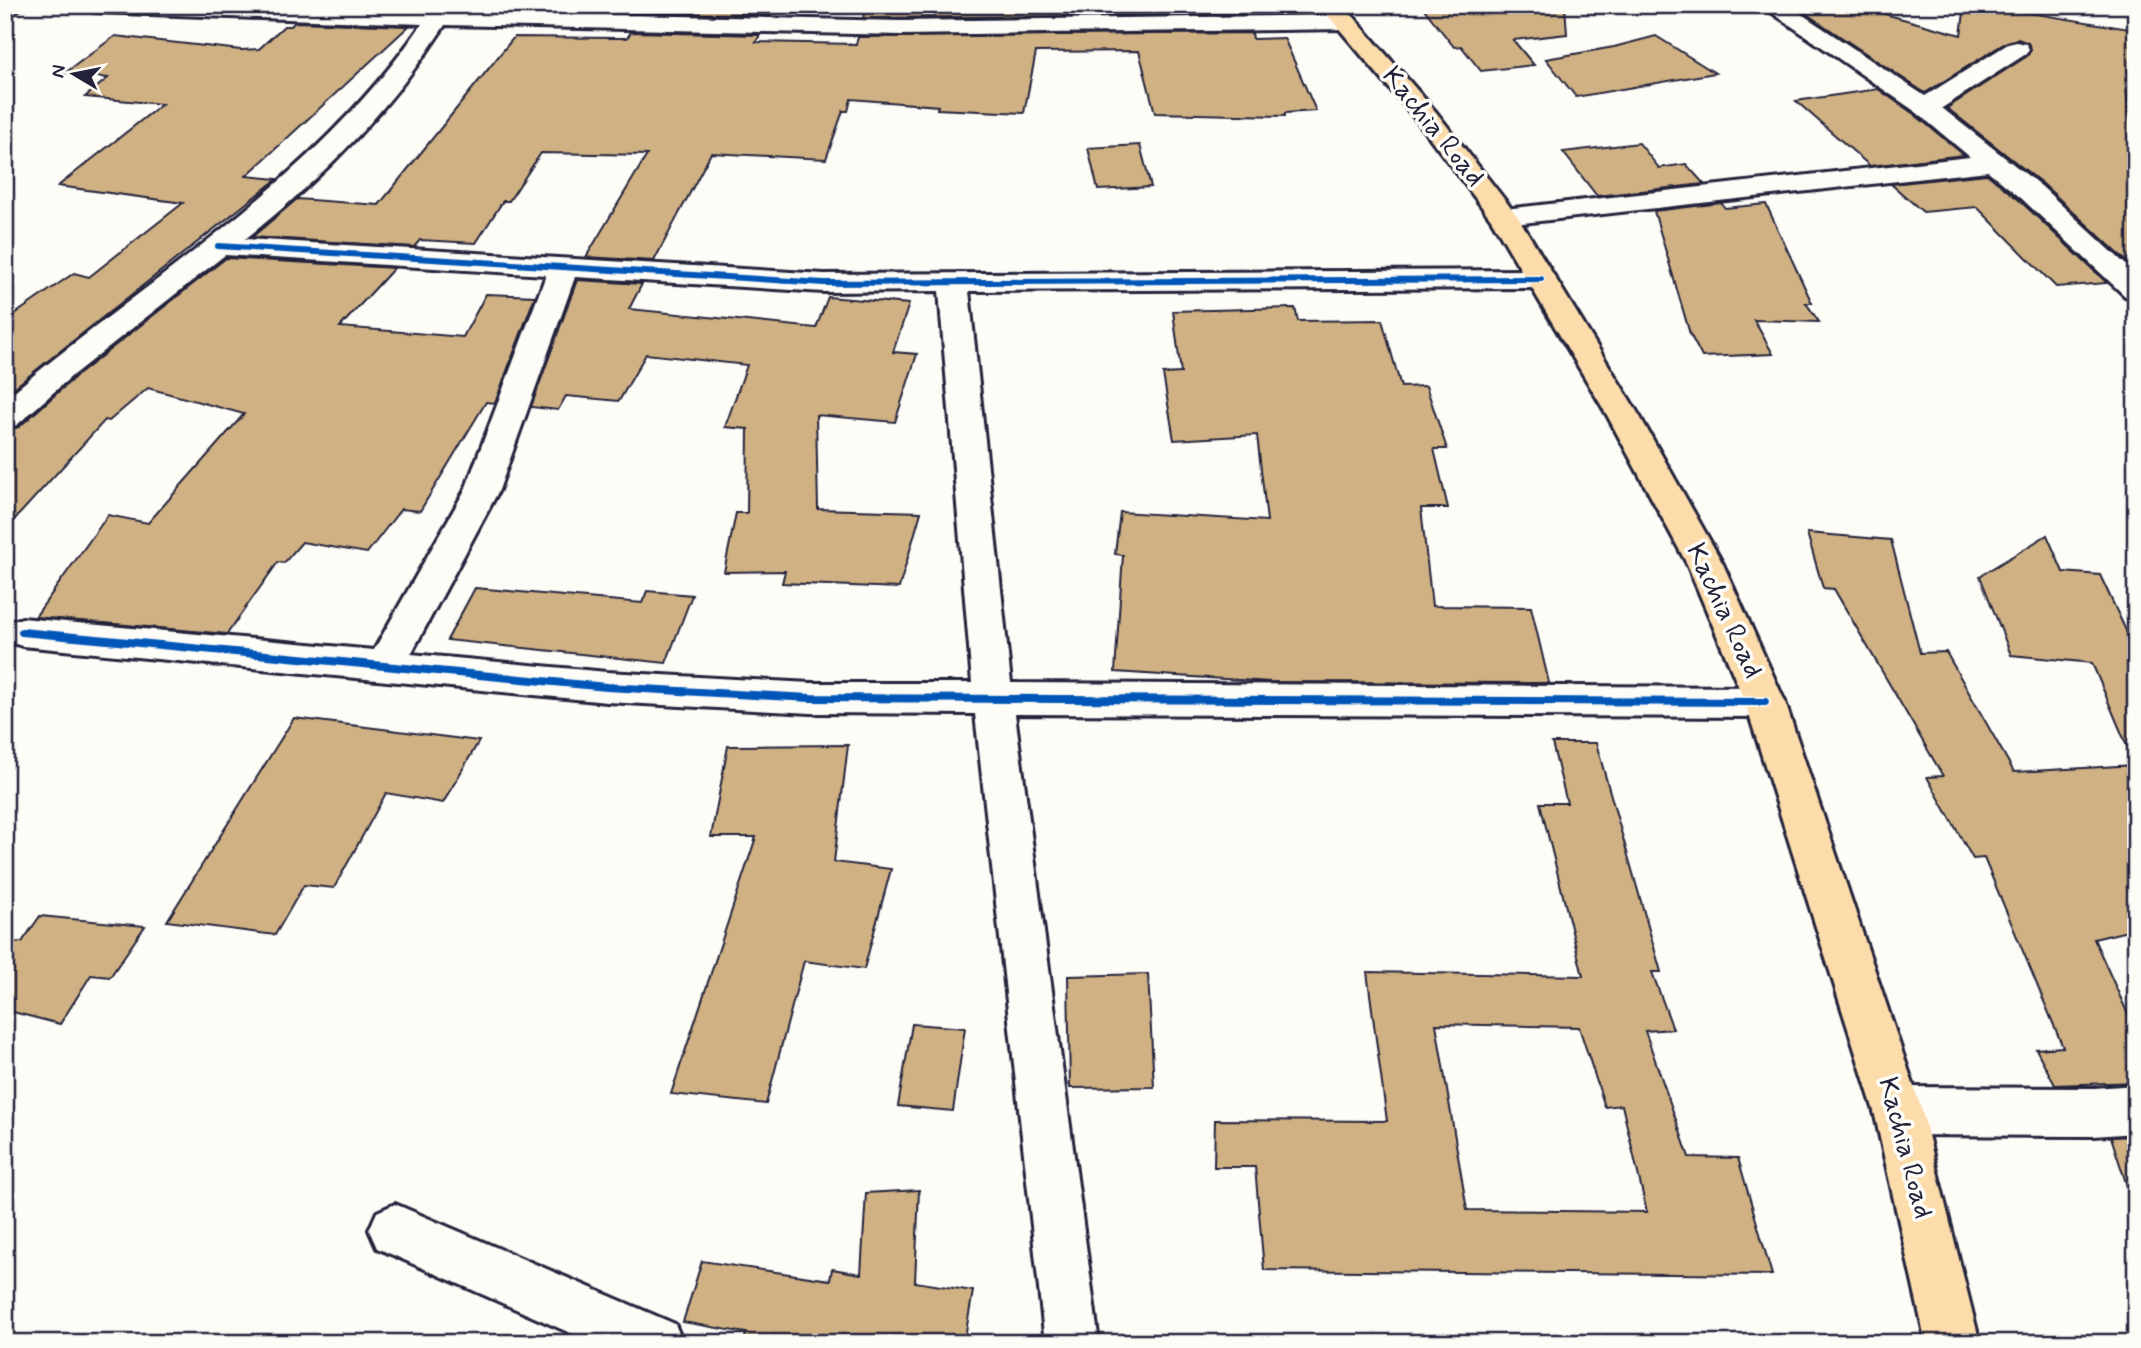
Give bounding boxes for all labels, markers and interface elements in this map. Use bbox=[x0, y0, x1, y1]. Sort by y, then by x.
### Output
north arrow bbox=[38, 38, 108, 108]
street label: Kachia Road bbox=[1373, 59, 1493, 195]
text: N bbox=[45, 63, 72, 80]
street label: Kachia Road bbox=[1677, 538, 1771, 684]
street label: Kachia Road bbox=[1868, 1073, 1942, 1223]

